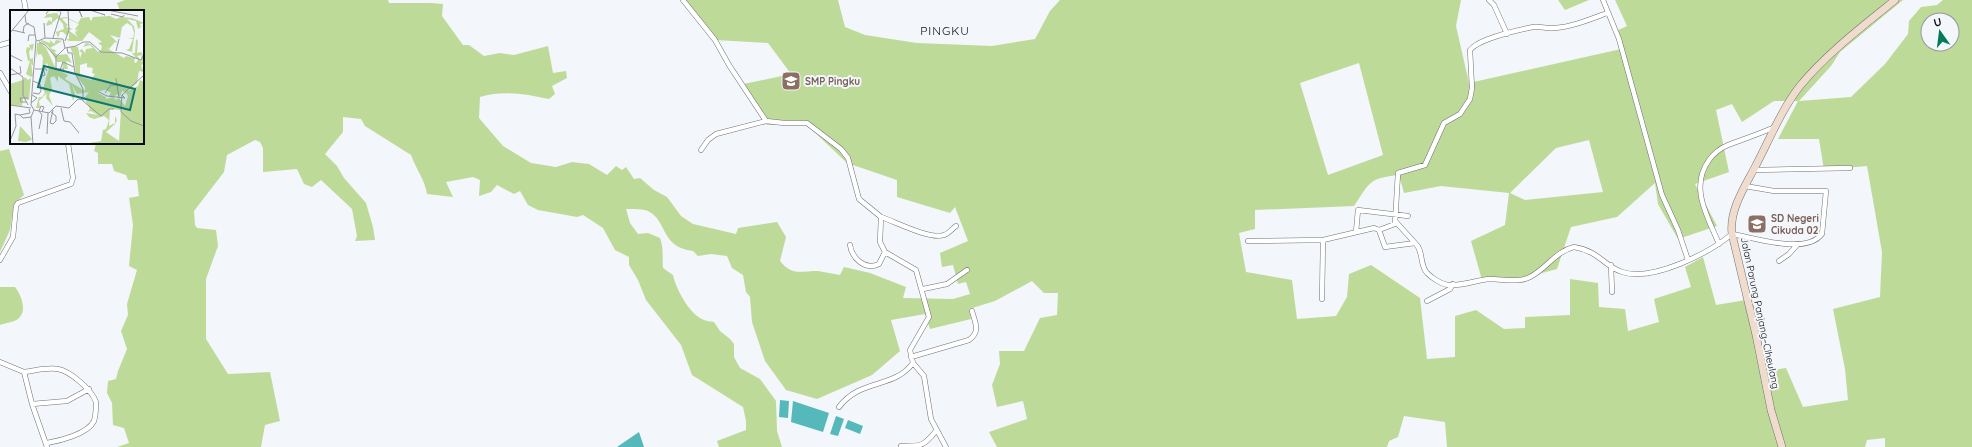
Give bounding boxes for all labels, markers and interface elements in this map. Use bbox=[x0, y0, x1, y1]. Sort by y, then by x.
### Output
inset map bbox=[10, 10, 144, 144]
north arrow bbox=[1920, 12, 1960, 52]
text: U bbox=[1932, 15, 1943, 30]
district label: PINGKU bbox=[920, 23, 970, 38]
school or university icon: SMP Pingku bbox=[780, 70, 802, 92]
place label: SMP Pingku bbox=[805, 75, 860, 88]
place label: SD Negeri Cikuda 02 bbox=[1771, 212, 1819, 237]
school or university icon: SD Negeri Cikuda 02 bbox=[1746, 213, 1768, 235]
street label: Jalan Parung Panjang–Ciheulang bbox=[1738, 236, 1782, 390]

